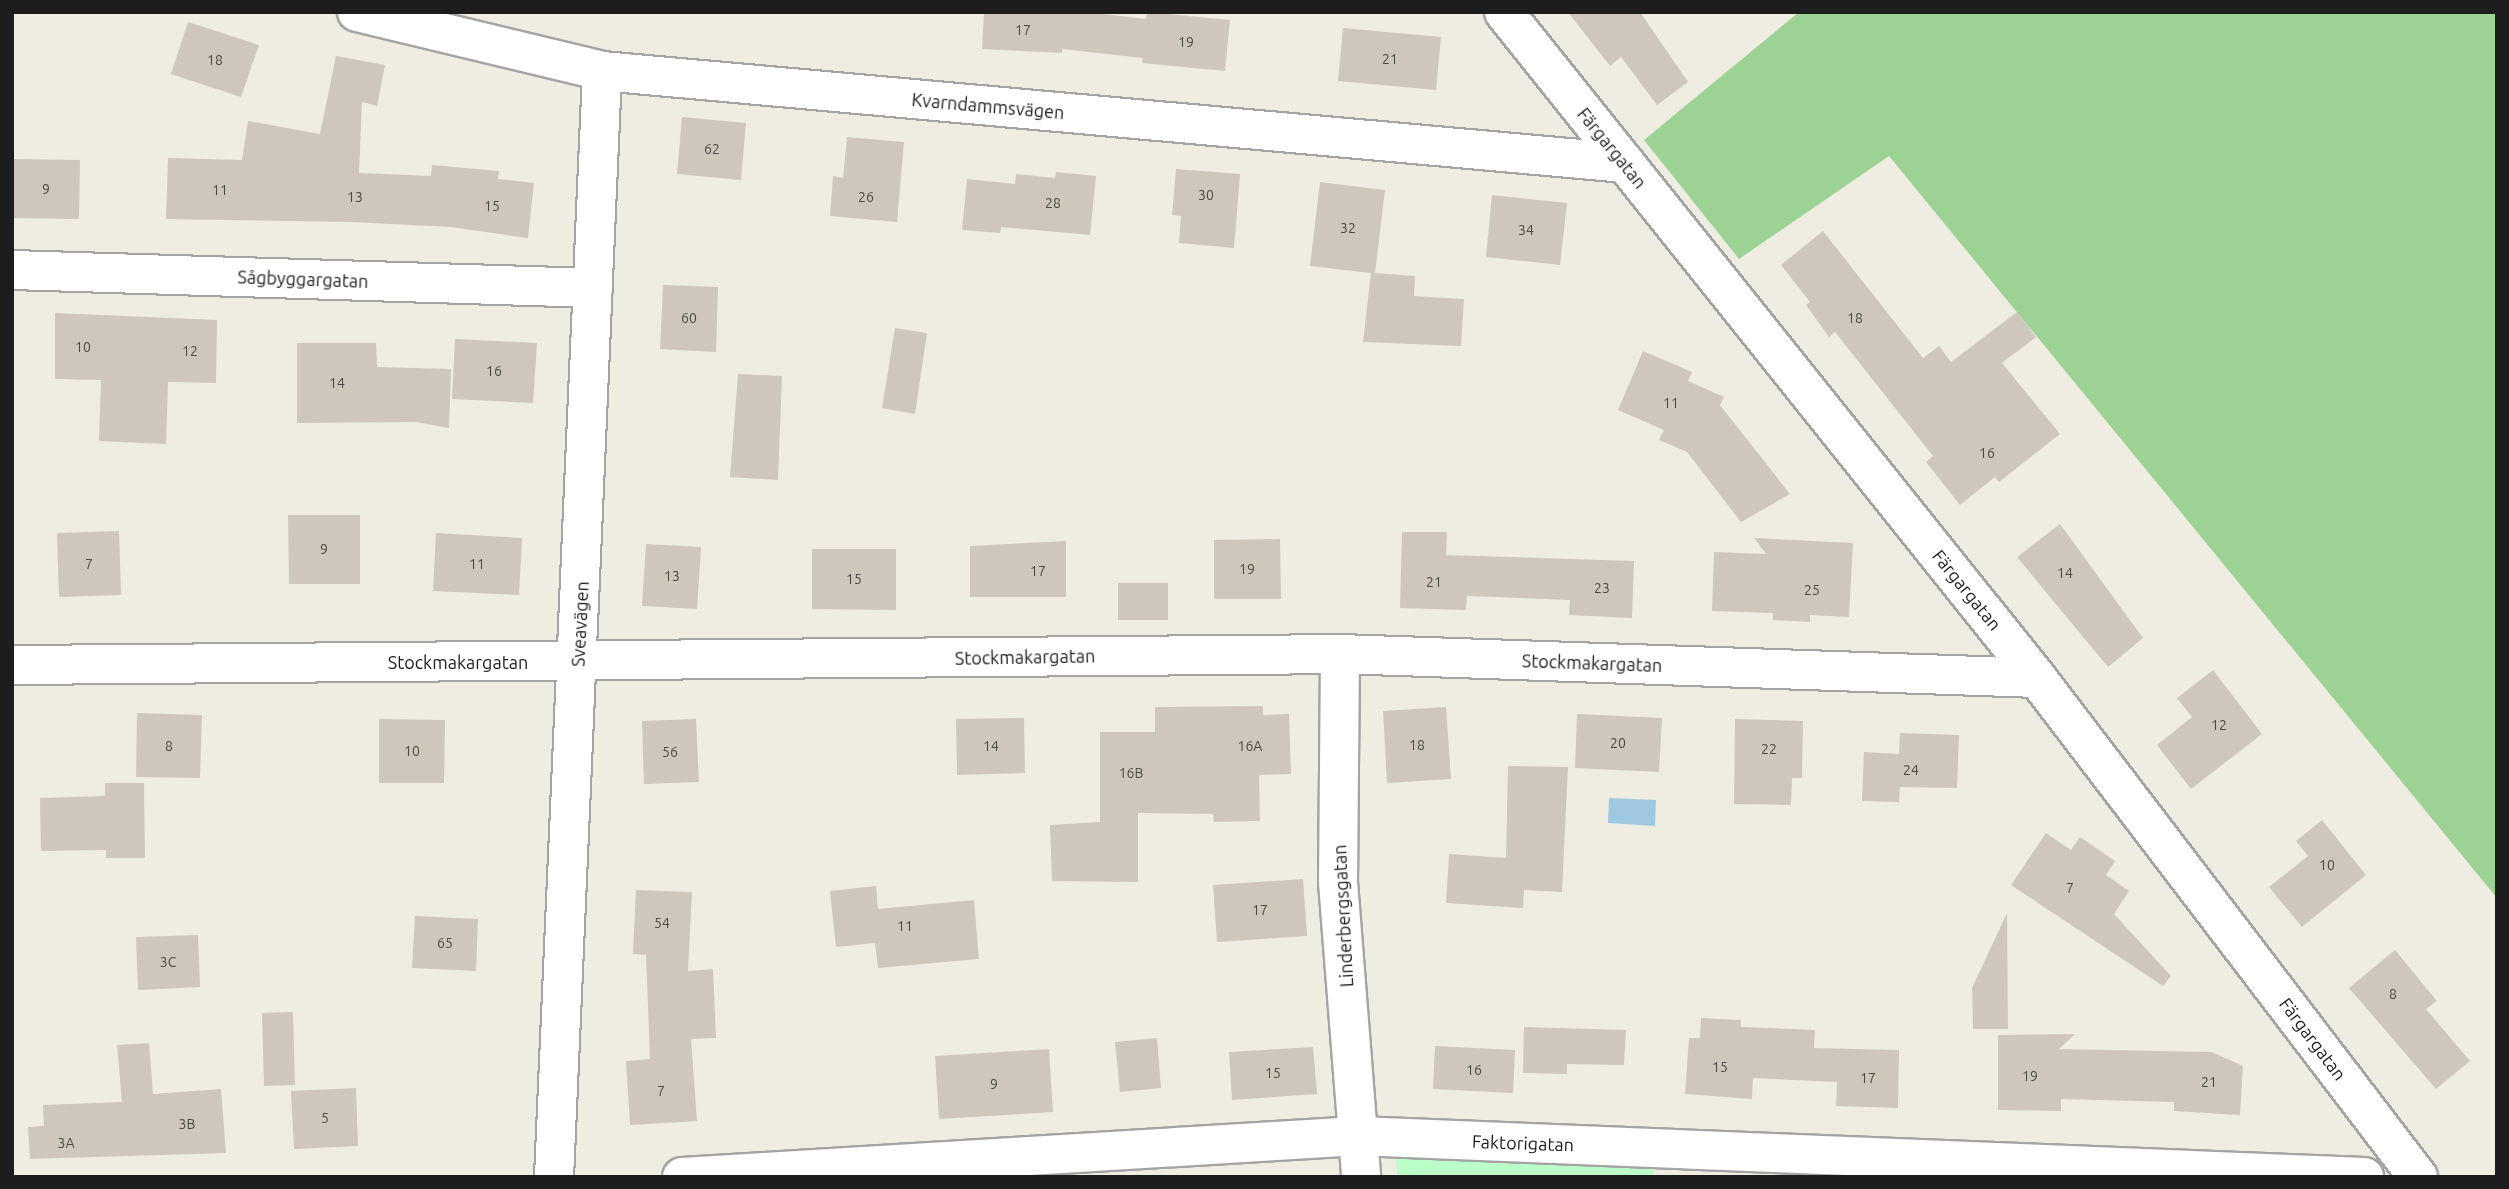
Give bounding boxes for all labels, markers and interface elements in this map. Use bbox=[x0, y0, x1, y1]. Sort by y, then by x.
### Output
house number: 17 bbox=[1015, 22, 1031, 38]
house number: 19 bbox=[1178, 34, 1194, 50]
house number: 21 bbox=[1382, 51, 1398, 67]
house number: 18 bbox=[207, 52, 223, 68]
street label: Kvarndammsvägen bbox=[911, 89, 1065, 123]
street label: Färgargatan bbox=[1573, 103, 1651, 193]
house number: 62 bbox=[704, 141, 720, 157]
house number: 9 bbox=[42, 181, 50, 197]
house number: 11 bbox=[212, 182, 228, 198]
house number: 30 bbox=[1198, 187, 1214, 203]
house number: 13 bbox=[347, 189, 363, 205]
house number: 26 bbox=[858, 189, 874, 205]
house number: 28 bbox=[1045, 195, 1061, 211]
house number: 15 bbox=[484, 198, 500, 214]
house number: 32 bbox=[1340, 220, 1356, 236]
house number: 34 bbox=[1518, 222, 1534, 238]
street label: Sågbyggargatan bbox=[237, 266, 369, 292]
house number: 60 bbox=[681, 310, 697, 326]
house number: 18 bbox=[1847, 310, 1863, 326]
house number: 10 bbox=[75, 339, 91, 355]
house number: 12 bbox=[182, 343, 198, 359]
house number: 16 bbox=[486, 363, 502, 379]
house number: 14 bbox=[329, 375, 345, 391]
house number: 11 bbox=[1663, 395, 1679, 411]
house number: 16 bbox=[1979, 445, 1995, 461]
house number: 9 bbox=[320, 541, 328, 557]
street label: Färgargatan bbox=[1928, 545, 2006, 635]
house number: 7 bbox=[85, 556, 93, 572]
house number: 11 bbox=[469, 556, 485, 572]
house number: 19 bbox=[1239, 561, 1255, 577]
house number: 17 bbox=[1030, 563, 1046, 579]
house number: 14 bbox=[2057, 565, 2073, 581]
house number: 13 bbox=[664, 568, 680, 584]
house number: 15 bbox=[846, 571, 862, 587]
house number: 21 bbox=[1426, 574, 1442, 590]
house number: 23 bbox=[1594, 580, 1610, 596]
street label: Sveavägen bbox=[567, 581, 593, 667]
house number: 25 bbox=[1804, 582, 1820, 598]
street label: Stockmakargatan bbox=[955, 645, 1095, 669]
street label: Stockmakargatan bbox=[1521, 650, 1663, 676]
street label: Stockmakargatan bbox=[388, 651, 528, 673]
house number: 12 bbox=[2211, 717, 2227, 733]
house number: 20 bbox=[1610, 735, 1626, 751]
house number: 18 bbox=[1409, 737, 1425, 753]
house number: 8 bbox=[165, 738, 173, 754]
house number: 14 bbox=[983, 738, 999, 754]
house number: 16A bbox=[1238, 738, 1262, 754]
house number: 22 bbox=[1761, 741, 1777, 757]
house number: 10 bbox=[404, 743, 420, 759]
house number: 56 bbox=[662, 744, 678, 760]
house number: 24 bbox=[1903, 762, 1919, 778]
house number: 16B bbox=[1119, 765, 1143, 781]
street label: Linderbergsgatan bbox=[1328, 844, 1358, 988]
house number: 10 bbox=[2319, 857, 2335, 873]
house number: 7 bbox=[2066, 880, 2074, 896]
house number: 17 bbox=[1252, 902, 1268, 918]
house number: 54 bbox=[654, 915, 670, 931]
house number: 11 bbox=[897, 918, 913, 934]
house number: 65 bbox=[437, 935, 453, 951]
house number: 3C bbox=[160, 954, 176, 970]
house number: 8 bbox=[2389, 986, 2397, 1002]
street label: Färgargatan bbox=[2275, 994, 2351, 1084]
house number: 15 bbox=[1712, 1059, 1728, 1075]
house number: 16 bbox=[1466, 1062, 1482, 1078]
house number: 15 bbox=[1265, 1065, 1281, 1081]
house number: 19 bbox=[2022, 1068, 2038, 1084]
house number: 17 bbox=[1860, 1070, 1876, 1086]
house number: 21 bbox=[2201, 1074, 2217, 1090]
house number: 9 bbox=[990, 1076, 998, 1092]
house number: 7 bbox=[657, 1083, 665, 1099]
house number: 5 bbox=[321, 1110, 329, 1126]
house number: 3B bbox=[179, 1116, 195, 1132]
street label: Faktorigatan bbox=[1472, 1130, 1574, 1156]
house number: 3A bbox=[58, 1135, 74, 1151]

